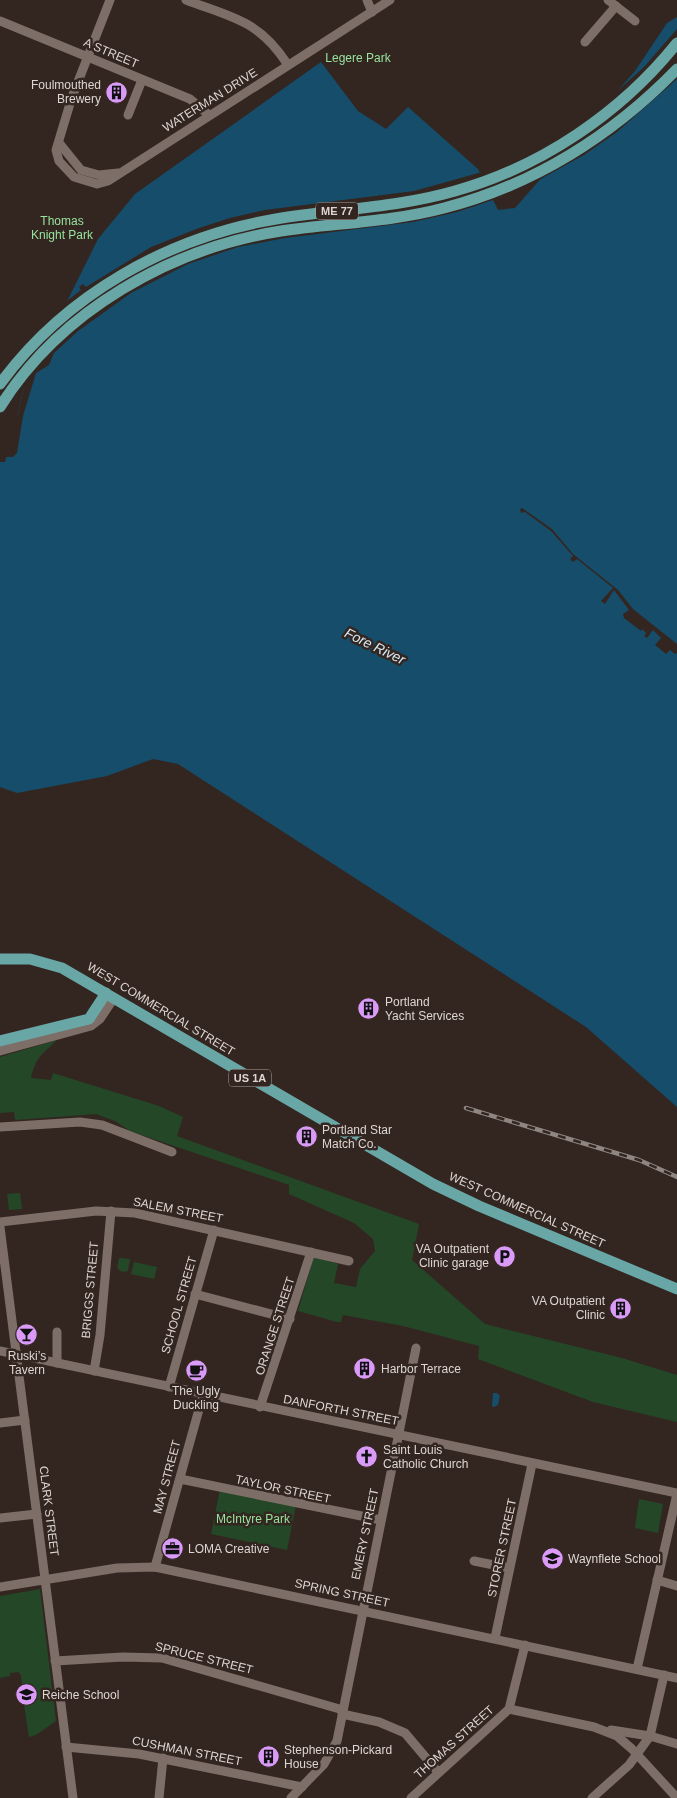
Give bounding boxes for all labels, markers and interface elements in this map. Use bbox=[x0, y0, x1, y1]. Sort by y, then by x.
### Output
street label: A STREET bbox=[82, 35, 141, 71]
park label: Legere Park bbox=[325, 51, 392, 65]
street label: WATERMAN DRIVE bbox=[160, 65, 260, 135]
place label: Foulmouthed Brewery bbox=[31, 78, 101, 106]
building icon: Foulmouthed Brewery bbox=[105, 80, 129, 104]
road number: ME 77 bbox=[316, 202, 358, 220]
park label: Thomas Knight Park bbox=[31, 214, 94, 242]
water label: Fore River bbox=[342, 624, 409, 668]
street label: WEST COMMERCIAL STREET bbox=[85, 959, 238, 1059]
place label: Portland Yacht Services bbox=[385, 995, 464, 1023]
building icon: Portland Yacht Services bbox=[357, 997, 381, 1021]
road number: US 1A bbox=[229, 1070, 271, 1086]
place label: Portland Star Match Co. bbox=[322, 1123, 392, 1151]
building icon: Portland Star Match Co. bbox=[294, 1125, 318, 1149]
street label: WEST COMMERCIAL STREET bbox=[447, 1169, 608, 1251]
street label: SALEM STREET bbox=[132, 1194, 225, 1226]
street label: BRIGGS STREET bbox=[79, 1240, 101, 1339]
place label: VA Outpatient Clinic garage bbox=[416, 1242, 490, 1270]
parking icon: VA Outpatient Clinic garage bbox=[493, 1244, 517, 1268]
street label: SCHOOL STREET bbox=[158, 1254, 200, 1355]
street label: ORANGE STREET bbox=[252, 1274, 298, 1377]
place label: VA Outpatient Clinic bbox=[532, 1294, 606, 1322]
building icon: VA Outpatient Clinic bbox=[609, 1296, 633, 1320]
bar icon: Ruski’s Tavern bbox=[15, 1323, 39, 1347]
place label: Ruski’s Tavern bbox=[8, 1349, 46, 1377]
building icon: Harbor Terrace bbox=[353, 1357, 377, 1381]
cafe icon: The Ugly Duckling bbox=[184, 1358, 208, 1382]
place label: Harbor Terrace bbox=[381, 1362, 461, 1376]
place label: The Ugly Duckling bbox=[172, 1384, 220, 1412]
street label: DANFORTH STREET bbox=[282, 1392, 400, 1428]
street label: MAY STREET bbox=[150, 1438, 184, 1515]
place label: Saint Louis Catholic Church bbox=[383, 1443, 468, 1471]
church icon: Saint Louis Catholic Church bbox=[355, 1445, 379, 1469]
street label: CLARK STREET bbox=[37, 1465, 62, 1558]
street label: TAYLOR STREET bbox=[234, 1472, 333, 1506]
street label: EMERY STREET bbox=[348, 1486, 382, 1581]
street label: STORER STREET bbox=[485, 1497, 519, 1599]
park label: McIntyre Park bbox=[216, 1512, 291, 1526]
office icon: LOMA Creative bbox=[160, 1537, 184, 1561]
place label: LOMA Creative bbox=[188, 1542, 270, 1556]
school or university icon: Waynflete School bbox=[540, 1547, 564, 1571]
place label: Waynflete School bbox=[568, 1552, 661, 1566]
street label: SPRING STREET bbox=[293, 1576, 391, 1610]
street label: SPRUCE STREET bbox=[153, 1639, 255, 1677]
school or university icon: Reiche School bbox=[14, 1683, 38, 1707]
place label: Reiche School bbox=[42, 1688, 119, 1702]
street label: THOMAS STREET bbox=[411, 1702, 497, 1781]
street label: CUSHMAN STREET bbox=[131, 1734, 244, 1769]
place label: Stephenson-Pickard House bbox=[284, 1743, 392, 1771]
building icon: Stephenson-Pickard House bbox=[256, 1745, 280, 1769]

